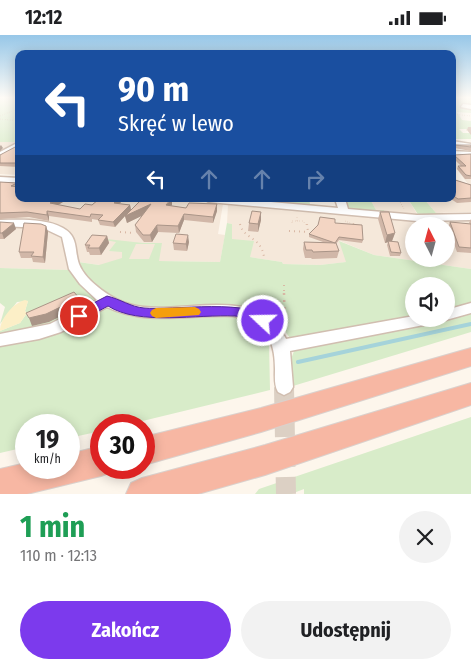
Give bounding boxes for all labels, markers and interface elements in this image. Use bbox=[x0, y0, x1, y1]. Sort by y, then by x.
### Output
text: 12:12 bbox=[25, 6, 62, 29]
text: 90 m bbox=[118, 68, 189, 110]
icon: left bbox=[35, 70, 100, 135]
text: Skręć w lewo bbox=[118, 110, 234, 137]
icon: left bbox=[142, 165, 170, 193]
icon: ahead bbox=[195, 165, 223, 193]
icon: ahead bbox=[248, 165, 276, 193]
icon: right bbox=[301, 165, 329, 193]
north arrow bbox=[405, 217, 455, 267]
map controls bbox=[405, 217, 455, 327]
button: sound bbox=[405, 277, 455, 327]
position arrow bbox=[236, 294, 288, 346]
pin bbox=[58, 295, 100, 337]
icon: arrive bbox=[65, 302, 93, 330]
speed limit sign: 30 bbox=[90, 414, 155, 479]
text: 19 bbox=[36, 425, 59, 455]
text: km/h bbox=[34, 452, 61, 466]
text: 1 min bbox=[20, 509, 85, 545]
button: close bbox=[399, 511, 451, 563]
text: 110 m · 12:13 bbox=[20, 546, 97, 565]
button: Zakończ bbox=[20, 601, 231, 659]
button: Udostępnij bbox=[241, 601, 451, 659]

